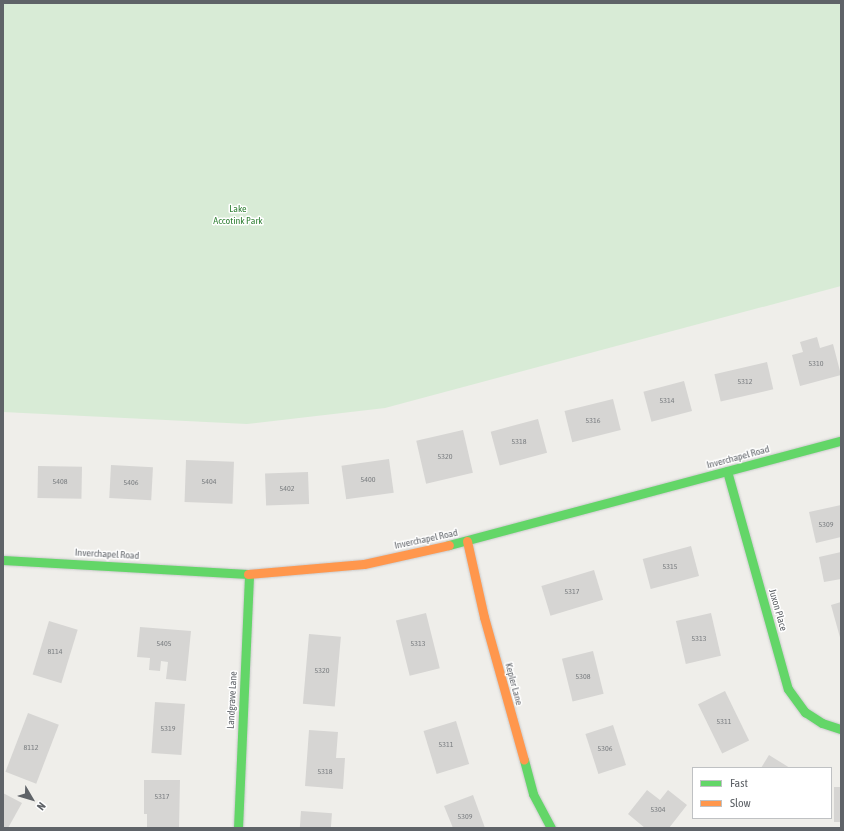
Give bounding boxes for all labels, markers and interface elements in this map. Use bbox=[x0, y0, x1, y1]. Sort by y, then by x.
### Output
park label: Lake Accotink Park bbox=[213, 202, 263, 226]
house number: 5310 bbox=[808, 359, 824, 369]
house number: 5312 bbox=[737, 377, 753, 387]
house number: 5314 bbox=[659, 396, 675, 406]
house number: 5316 bbox=[585, 416, 601, 426]
house number: 5318 bbox=[511, 437, 527, 447]
street label: Inverchapel Road bbox=[705, 443, 771, 471]
house number: 5320 bbox=[437, 452, 453, 462]
house number: 5400 bbox=[360, 475, 376, 485]
house number: 5408 bbox=[52, 477, 68, 487]
house number: 5404 bbox=[201, 477, 217, 487]
house number: 5406 bbox=[123, 478, 139, 488]
house number: 5402 bbox=[279, 484, 295, 494]
house number: 5309 bbox=[818, 520, 834, 530]
street label: Inverchapel Road bbox=[393, 526, 459, 552]
street label: Inverchapel Road bbox=[74, 546, 140, 562]
house number: 5315 bbox=[662, 562, 678, 572]
house number: 5317 bbox=[564, 587, 580, 597]
street label: Juxon Place bbox=[766, 588, 790, 632]
house number: 5313 bbox=[691, 634, 707, 644]
house number: 5405 bbox=[156, 639, 172, 649]
house number: 5313 bbox=[410, 639, 426, 649]
house number: 8114 bbox=[47, 647, 63, 657]
street label: Kepler Lane bbox=[503, 662, 525, 706]
house number: 5320 bbox=[314, 666, 330, 676]
street label: Landgrave Lane bbox=[224, 671, 240, 729]
house number: 5308 bbox=[575, 672, 591, 682]
house number: 5311 bbox=[716, 717, 732, 727]
house number: 5319 bbox=[160, 724, 176, 734]
house number: 5311 bbox=[438, 740, 454, 750]
house number: 8112 bbox=[23, 743, 39, 753]
house number: 5306 bbox=[597, 744, 613, 754]
house number: 5318 bbox=[317, 767, 333, 777]
legend bbox=[692, 767, 832, 819]
text: Fast bbox=[730, 776, 748, 790]
north arrow bbox=[12, 779, 52, 819]
house number: 5317 bbox=[154, 792, 170, 802]
text: Slow bbox=[730, 796, 751, 810]
text: N bbox=[35, 800, 48, 813]
house number: 5304 bbox=[650, 805, 666, 815]
house number: 5309 bbox=[457, 812, 473, 822]

